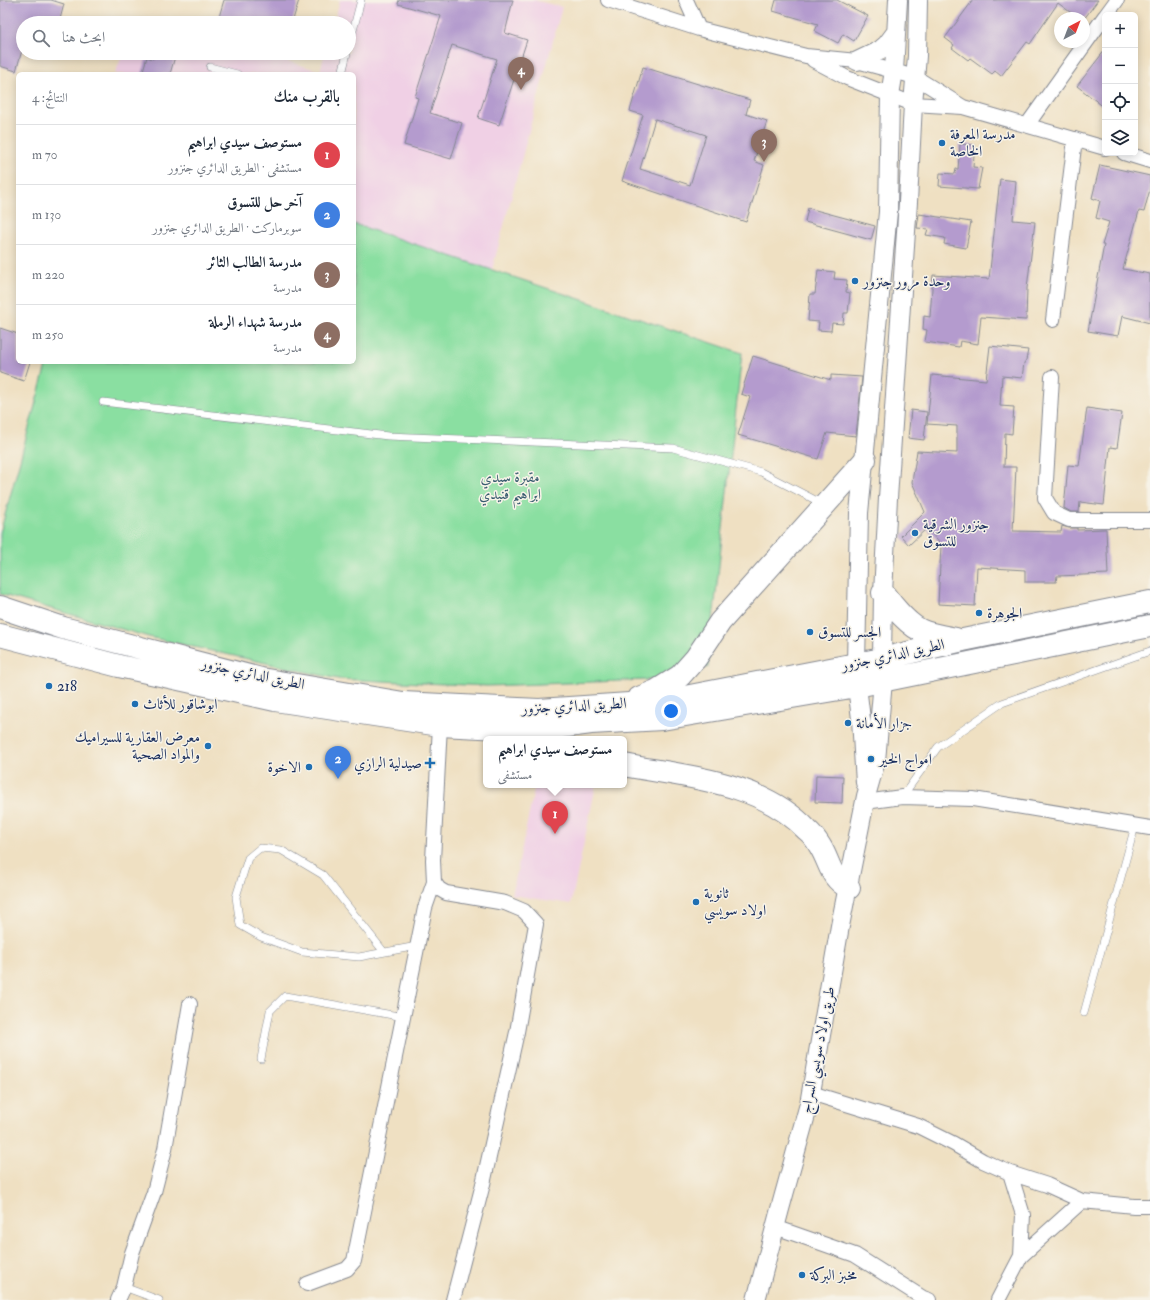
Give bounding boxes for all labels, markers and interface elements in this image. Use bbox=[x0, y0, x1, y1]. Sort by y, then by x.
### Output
north arrow bbox=[1054, 12, 1090, 48]
map controls bbox=[1102, 12, 1138, 156]
button: + bbox=[1102, 12, 1138, 48]
search box bbox=[16, 16, 356, 60]
icon: search bbox=[30, 27, 52, 49]
text: ابحث هنا bbox=[62, 28, 105, 47]
button: − bbox=[1102, 48, 1138, 84]
pin: 4 bbox=[508, 57, 534, 90]
button: locate bbox=[1102, 84, 1138, 120]
text: بالقرب منك bbox=[274, 86, 340, 107]
text: النتائج: 4 bbox=[32, 90, 68, 106]
button: layers bbox=[1102, 120, 1138, 156]
place label: مدرسة المعرفة الخاصة bbox=[950, 125, 1016, 161]
pin: 3 bbox=[751, 129, 777, 162]
text: مستوصف سيدي ابراهيم bbox=[187, 133, 302, 152]
marker: مدرسة المعرفة الخاصة bbox=[937, 138, 947, 148]
text: 70 m bbox=[32, 147, 57, 163]
text: 1 bbox=[325, 147, 329, 163]
text: مستشفى · الطريق الدائري جنزور bbox=[168, 160, 302, 176]
text: آخر حل للتسوق bbox=[227, 193, 302, 212]
text: 130 m bbox=[32, 207, 61, 223]
text: 2 bbox=[324, 207, 330, 223]
text: سوبرماركت · الطريق الدائري جنزور bbox=[153, 220, 302, 236]
text: مدرسة الطالب الثائر bbox=[207, 253, 302, 272]
text: 220 m bbox=[32, 267, 65, 283]
text: 3 bbox=[325, 267, 330, 283]
place label: وحدة مرور جنزور bbox=[861, 272, 951, 292]
marker: وحدة مرور جنزور bbox=[850, 276, 860, 286]
text: مدرسة bbox=[273, 280, 302, 296]
text: مدرسة شهداء الرملة bbox=[209, 313, 302, 332]
text: 250 m bbox=[32, 327, 64, 343]
text: 4 bbox=[324, 327, 331, 343]
text: مدرسة bbox=[273, 340, 302, 356]
park label: مقبرة سيدي ابراهيم قنيدي bbox=[479, 468, 541, 509]
place label: جنزور الشرقية للتسوق bbox=[923, 515, 989, 551]
marker: جنزور الشرقية للتسوق bbox=[910, 528, 920, 538]
place label: الجوهرة bbox=[987, 604, 1022, 623]
marker: الجوهرة bbox=[974, 608, 984, 618]
place label: الجسر للتسوق bbox=[818, 623, 881, 642]
marker: الجسر للتسوق bbox=[805, 627, 815, 637]
street label: الطريق الدائري جنزور bbox=[838, 635, 947, 678]
street label: الطريق الدائري جنزور bbox=[197, 653, 306, 696]
place label: 218 bbox=[57, 677, 77, 696]
marker: 218 bbox=[44, 681, 54, 691]
place label: ابوشاقور للأثاث bbox=[143, 694, 218, 714]
street label: الطريق الدائري جنزور bbox=[519, 694, 627, 720]
marker: ابوشاقور للأثاث bbox=[130, 699, 140, 709]
your location bbox=[661, 701, 681, 721]
place label: جزار الأمانة bbox=[856, 712, 912, 733]
marker: جزار الأمانة bbox=[843, 718, 853, 728]
place label: معرض العقارية للسيراميك والمواد الصحية bbox=[75, 728, 200, 764]
popup bbox=[483, 736, 627, 788]
text: مستوصف سيدي ابراهيم bbox=[498, 740, 612, 759]
marker: معرض العقارية للسيراميك والمواد الصحية bbox=[203, 741, 213, 751]
pin: 2 bbox=[325, 746, 351, 779]
place label: امواج الخير bbox=[877, 750, 932, 772]
place label: صيدلية الرازي bbox=[354, 754, 422, 775]
marker: امواج الخير bbox=[866, 754, 876, 764]
place label: الاخوة bbox=[268, 758, 301, 777]
marker: صيدلية الرازي bbox=[425, 758, 435, 768]
marker: الاخوة bbox=[304, 762, 314, 772]
text: مستشفى bbox=[498, 767, 532, 783]
pin: 1 bbox=[542, 801, 568, 834]
place label: ثانوية اولاد سويسي bbox=[704, 884, 766, 924]
marker: ثانوية اولاد سويسي bbox=[691, 897, 701, 907]
street label: طريق اولاد سويسي السراج bbox=[796, 985, 844, 1116]
place label: مخبز البركة bbox=[809, 1266, 857, 1285]
marker: مخبز البركة bbox=[797, 1270, 807, 1280]

